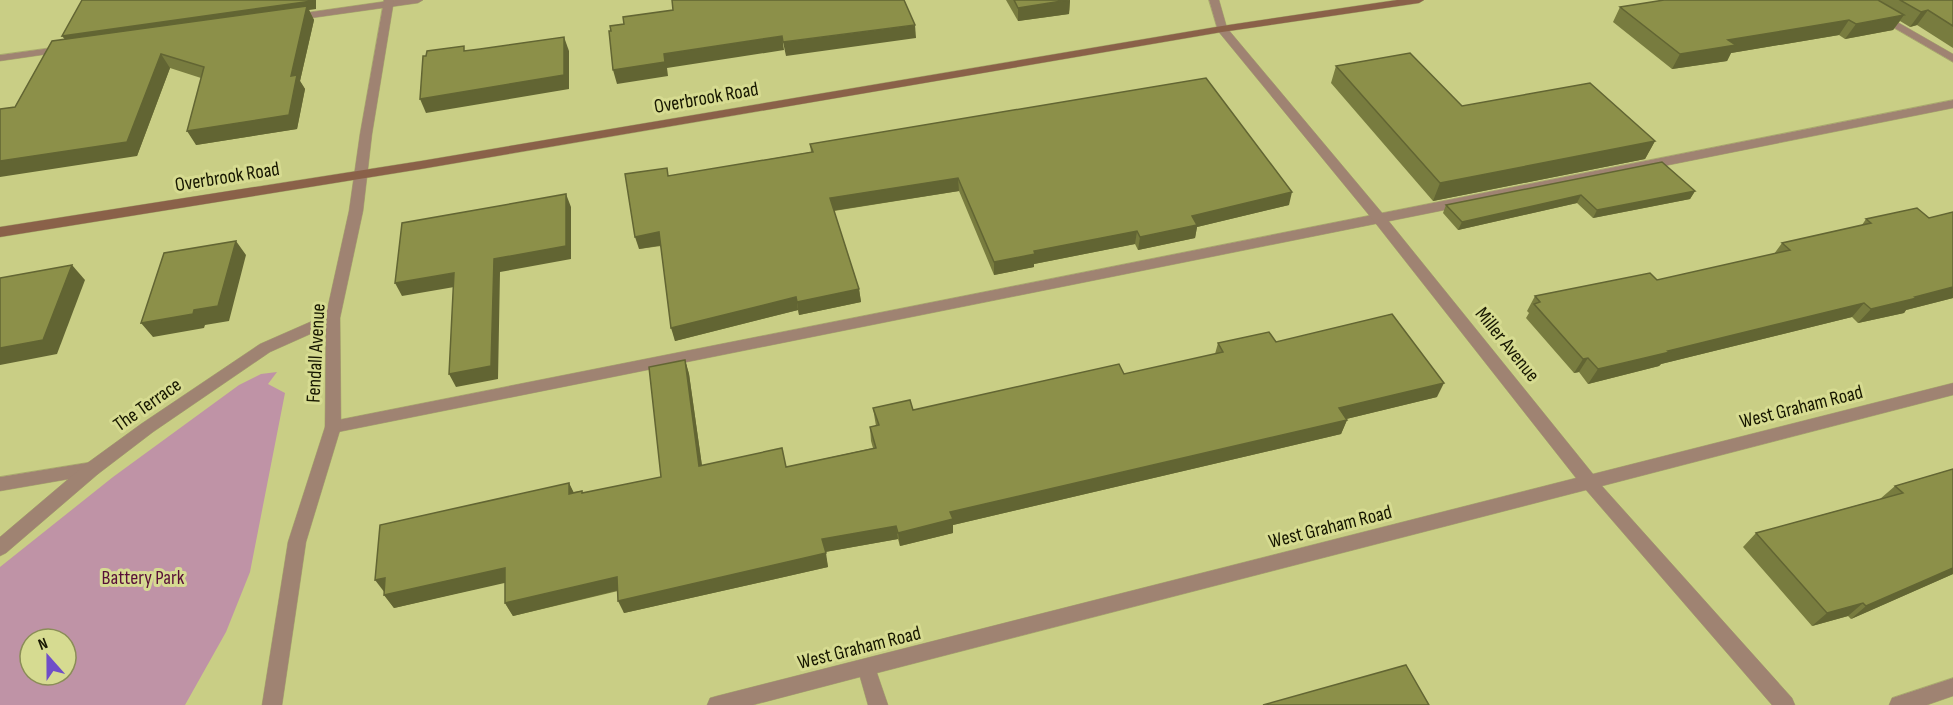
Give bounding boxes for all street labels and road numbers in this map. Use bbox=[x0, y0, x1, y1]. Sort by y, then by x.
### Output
street label: Overbrook Road bbox=[652, 77, 760, 119]
street label: Overbrook Road bbox=[173, 157, 281, 197]
street label: Fendall Avenue bbox=[301, 303, 331, 403]
street label: Miller Avenue bbox=[1470, 303, 1545, 387]
street label: The Terrace bbox=[109, 373, 186, 437]
street label: West Graham Road bbox=[1737, 380, 1865, 434]
street label: West Graham Road bbox=[1266, 500, 1394, 554]
street label: West Graham Road bbox=[795, 621, 923, 675]

